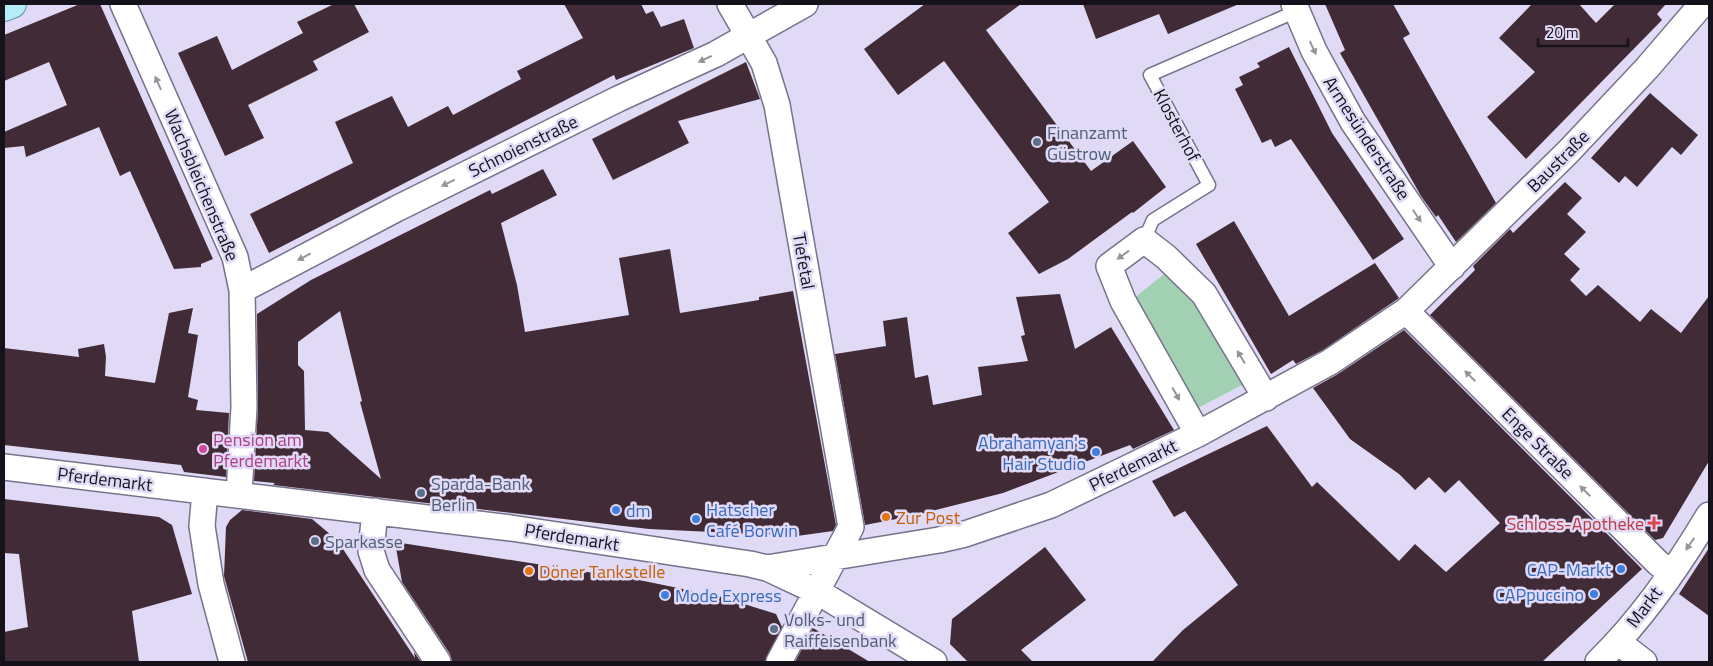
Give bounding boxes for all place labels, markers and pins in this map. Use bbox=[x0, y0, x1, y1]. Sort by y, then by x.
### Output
place label: Finanzamt Güstrow bbox=[1047, 119, 1128, 167]
marker: Finanzamt Güstrow bbox=[1031, 136, 1043, 148]
place label: Pension am Pferdemarkt bbox=[213, 426, 309, 474]
place label: Abrahamyan's Hair Studio bbox=[978, 429, 1086, 477]
marker: Pension am Pferdemarkt bbox=[197, 443, 209, 455]
marker: Abrahamyan's Hair Studio bbox=[1090, 446, 1102, 458]
place label: Sparda-Bank Berlin bbox=[431, 470, 530, 518]
marker: Sparda-Bank Berlin bbox=[415, 487, 427, 499]
place label: Hatscher Café Borwin bbox=[706, 496, 798, 544]
place label: dm bbox=[626, 497, 651, 524]
marker: dm bbox=[610, 504, 622, 516]
place label: Zur Post bbox=[896, 504, 961, 531]
place label: Schloss-Apotheke bbox=[1507, 510, 1644, 537]
marker: Zur Post bbox=[880, 511, 892, 523]
marker: Hatscher Café Borwin bbox=[690, 513, 702, 525]
marker: Schloss-Apotheke bbox=[1648, 517, 1660, 529]
place label: Sparkasse bbox=[325, 528, 403, 555]
marker: Sparkasse bbox=[309, 535, 321, 547]
place label: CAP-Markt bbox=[1527, 556, 1612, 583]
place label: Döner Tankstelle bbox=[539, 558, 665, 585]
marker: CAP-Markt bbox=[1615, 563, 1627, 575]
marker: Döner Tankstelle bbox=[523, 565, 535, 577]
place label: CAPpuccino bbox=[1495, 581, 1584, 608]
place label: Mode Express bbox=[675, 582, 782, 609]
marker: CAPpuccino bbox=[1588, 588, 1600, 600]
marker: Mode Express bbox=[659, 589, 671, 601]
place label: Volks- und Raiffeisenbank bbox=[784, 606, 897, 654]
marker: Volks- und Raiffeisenbank bbox=[768, 623, 780, 635]

